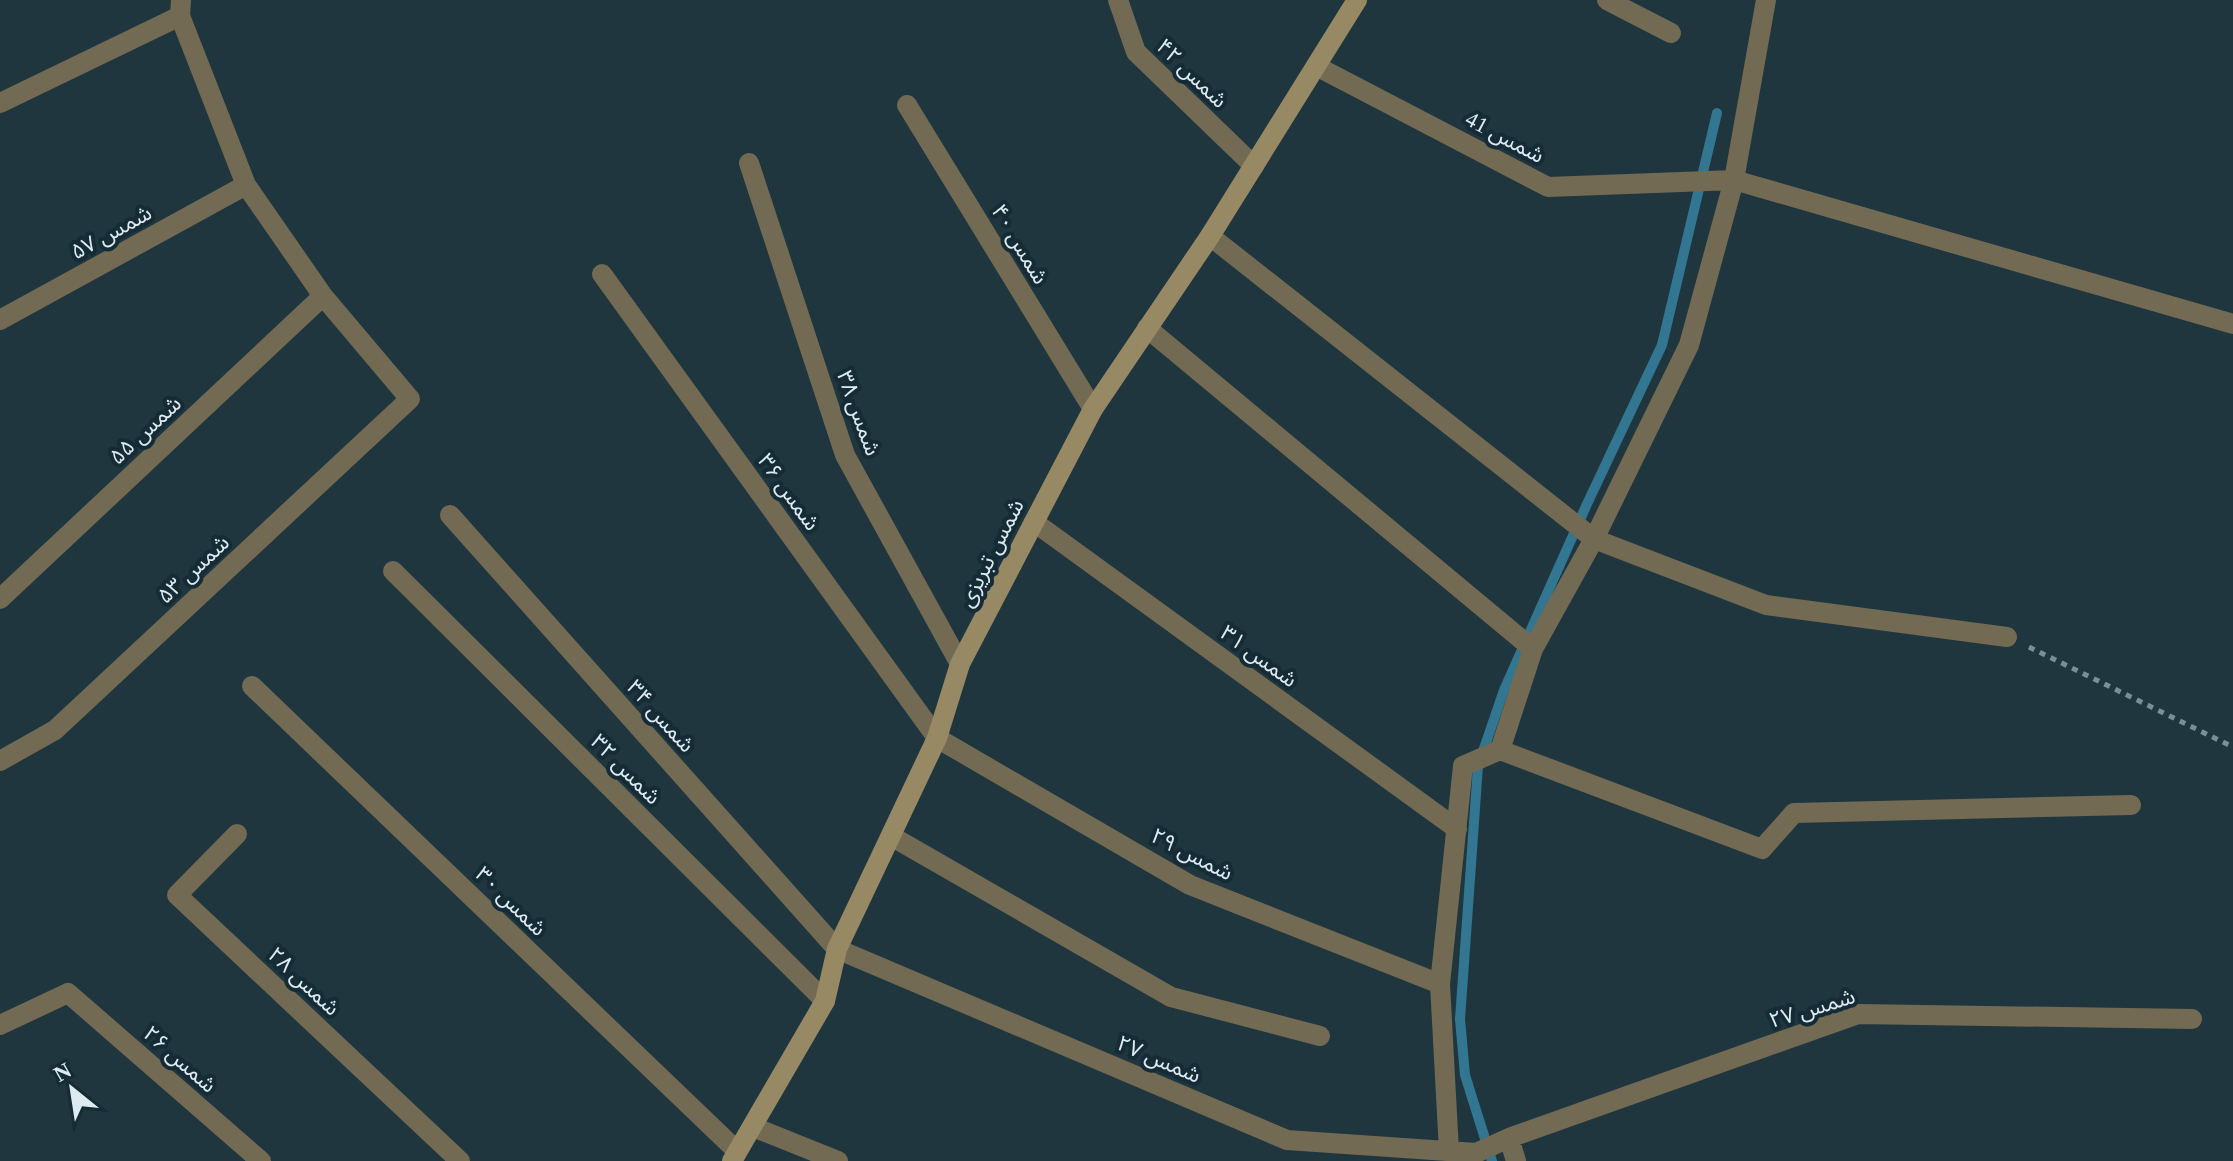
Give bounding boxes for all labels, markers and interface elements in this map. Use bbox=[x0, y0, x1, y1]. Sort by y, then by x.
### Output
street label: شمس ۴۲ bbox=[1151, 33, 1233, 113]
street label: شمس 41 bbox=[1461, 106, 1549, 168]
street label: ۵۷ شمس bbox=[66, 200, 156, 264]
street label: شمس ۴۰ bbox=[986, 200, 1054, 288]
street label: شمس ۳۸ bbox=[832, 367, 886, 459]
street label: شمس ۵۵ bbox=[104, 391, 186, 469]
street label: شمس ۳۶ bbox=[753, 449, 825, 535]
street label: شمس تبریزی bbox=[953, 495, 1029, 611]
street label: شمس ۵۳ bbox=[152, 530, 234, 608]
street label: شمس ۳۱ bbox=[1216, 620, 1302, 692]
street label: شمس ۳۴ bbox=[622, 675, 700, 757]
street label: شمس ۳۲ bbox=[586, 729, 666, 809]
street label: شمس ۲۹ bbox=[1147, 823, 1237, 885]
street label: شمس ۳۰ bbox=[470, 861, 552, 941]
street label: شمس ۲۸ bbox=[263, 942, 345, 1020]
street label: شمس ۲۷ bbox=[1766, 983, 1858, 1033]
street label: شمس ۲۶ bbox=[138, 1021, 222, 1097]
street label: شمس ۲۷ bbox=[1113, 1030, 1205, 1088]
north arrow bbox=[32, 1049, 112, 1129]
text: N bbox=[49, 1057, 75, 1087]

